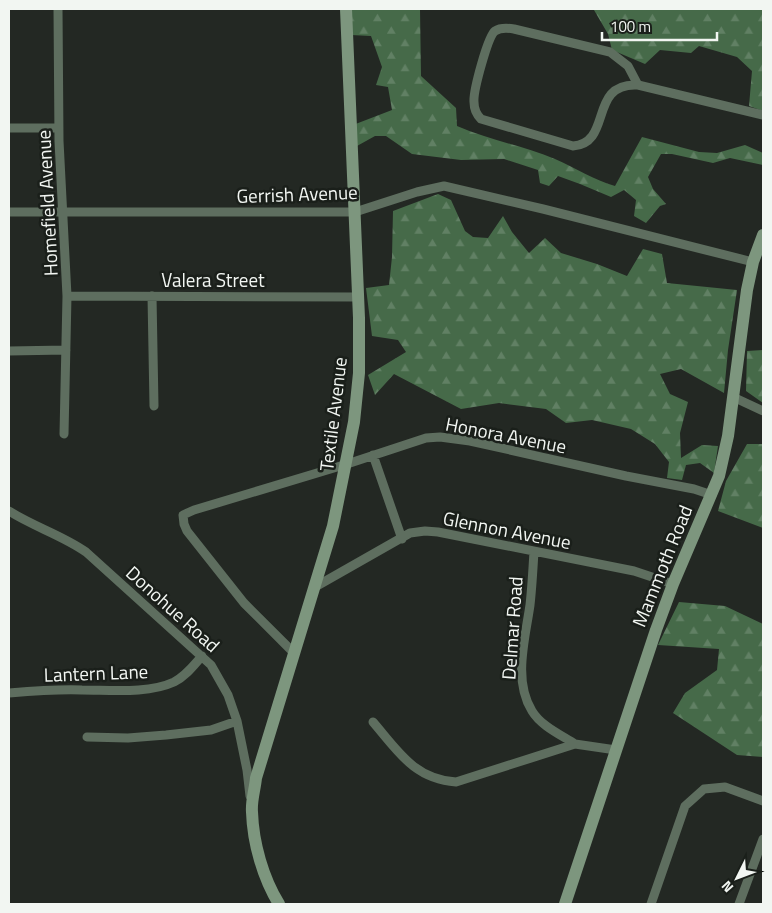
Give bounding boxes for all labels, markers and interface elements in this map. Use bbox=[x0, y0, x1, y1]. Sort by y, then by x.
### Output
scale bar bbox=[602, 10, 717, 42]
text: 100 m bbox=[610, 15, 651, 38]
street label: Homefield Avenue bbox=[28, 129, 65, 277]
street label: Gerrish Avenue bbox=[236, 177, 358, 210]
street label: Valera Street bbox=[161, 265, 265, 294]
street label: Textile Avenue bbox=[311, 355, 354, 473]
street label: Honora Avenue bbox=[443, 409, 569, 460]
street label: Mammoth Road bbox=[624, 500, 699, 631]
street label: Glennon Avenue bbox=[441, 503, 574, 556]
street label: Donohue Road bbox=[120, 558, 227, 659]
street label: Delmar Road bbox=[493, 575, 530, 681]
street label: Lantern Lane bbox=[43, 656, 149, 689]
north arrow bbox=[712, 853, 762, 903]
text: N bbox=[716, 876, 738, 898]

